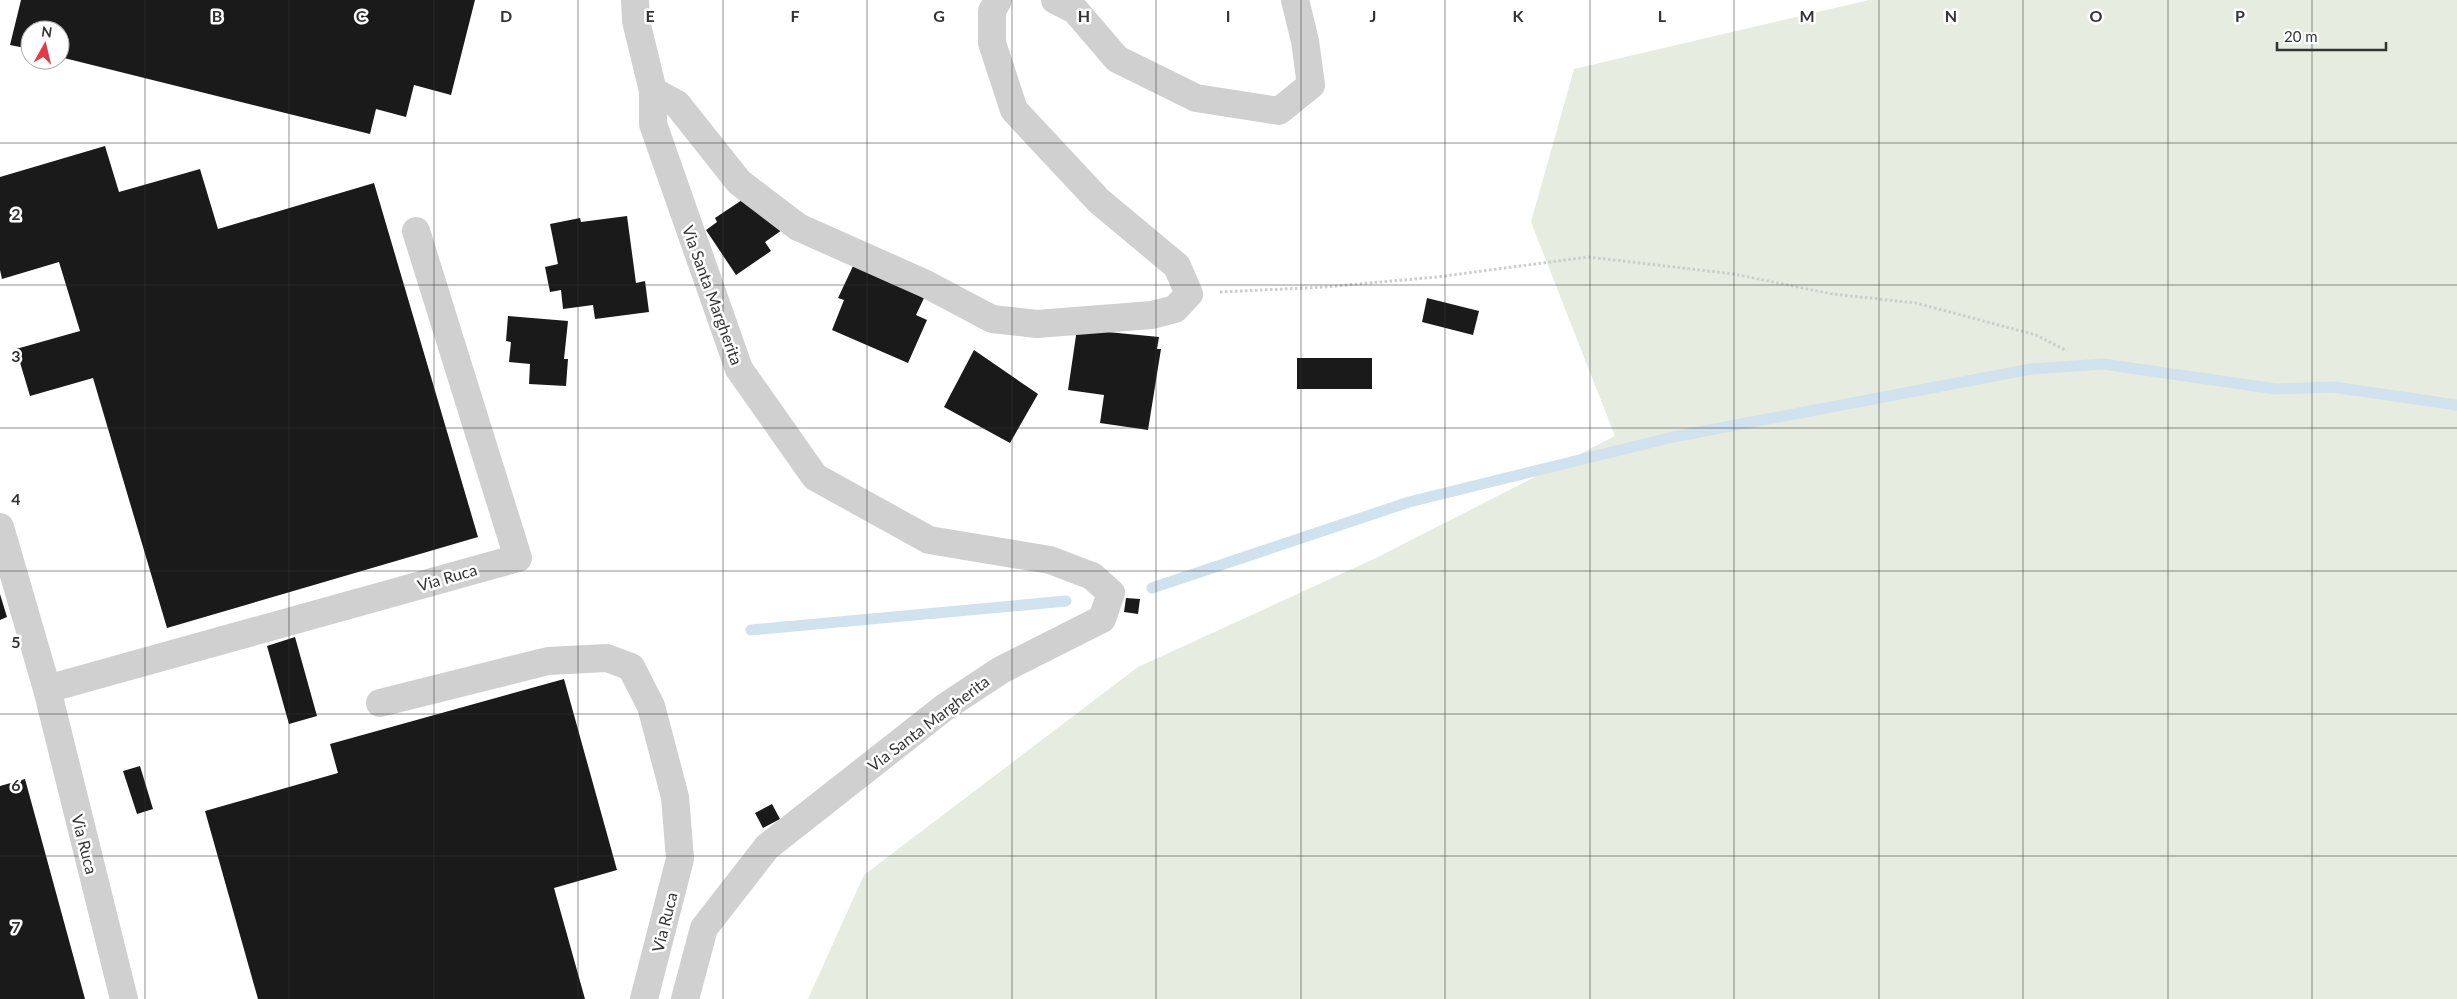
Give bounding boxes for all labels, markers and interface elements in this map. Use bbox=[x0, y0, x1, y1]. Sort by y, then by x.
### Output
text: B bbox=[212, 6, 222, 25]
text: C bbox=[356, 6, 367, 25]
text: D bbox=[500, 6, 512, 25]
text: E bbox=[645, 6, 655, 25]
text: F bbox=[790, 6, 800, 25]
text: G bbox=[933, 6, 945, 25]
text: H bbox=[1078, 6, 1090, 25]
text: I bbox=[1226, 6, 1230, 25]
text: J bbox=[1370, 6, 1376, 25]
text: K bbox=[1513, 6, 1525, 25]
text: L bbox=[1658, 6, 1667, 25]
text: M bbox=[1799, 6, 1815, 25]
text: N bbox=[1945, 6, 1957, 25]
text: O bbox=[2090, 6, 2103, 25]
text: P bbox=[2235, 6, 2245, 25]
north arrow bbox=[20, 20, 70, 70]
scale bar bbox=[2277, 20, 2386, 52]
text: N bbox=[40, 22, 53, 41]
text: 20 m bbox=[2284, 27, 2318, 45]
text: 2 bbox=[11, 204, 21, 223]
street label: Via Santa Margherita bbox=[679, 223, 747, 367]
text: 3 bbox=[11, 346, 21, 365]
text: 4 bbox=[11, 489, 21, 508]
street label: Via Ruca bbox=[415, 559, 479, 595]
text: 5 bbox=[11, 632, 21, 651]
street label: Via Santa Margherita bbox=[864, 671, 992, 775]
text: 6 bbox=[11, 775, 21, 794]
street label: Via Ruca bbox=[68, 812, 102, 876]
street label: Via Ruca bbox=[647, 890, 681, 954]
text: 7 bbox=[11, 917, 21, 936]

